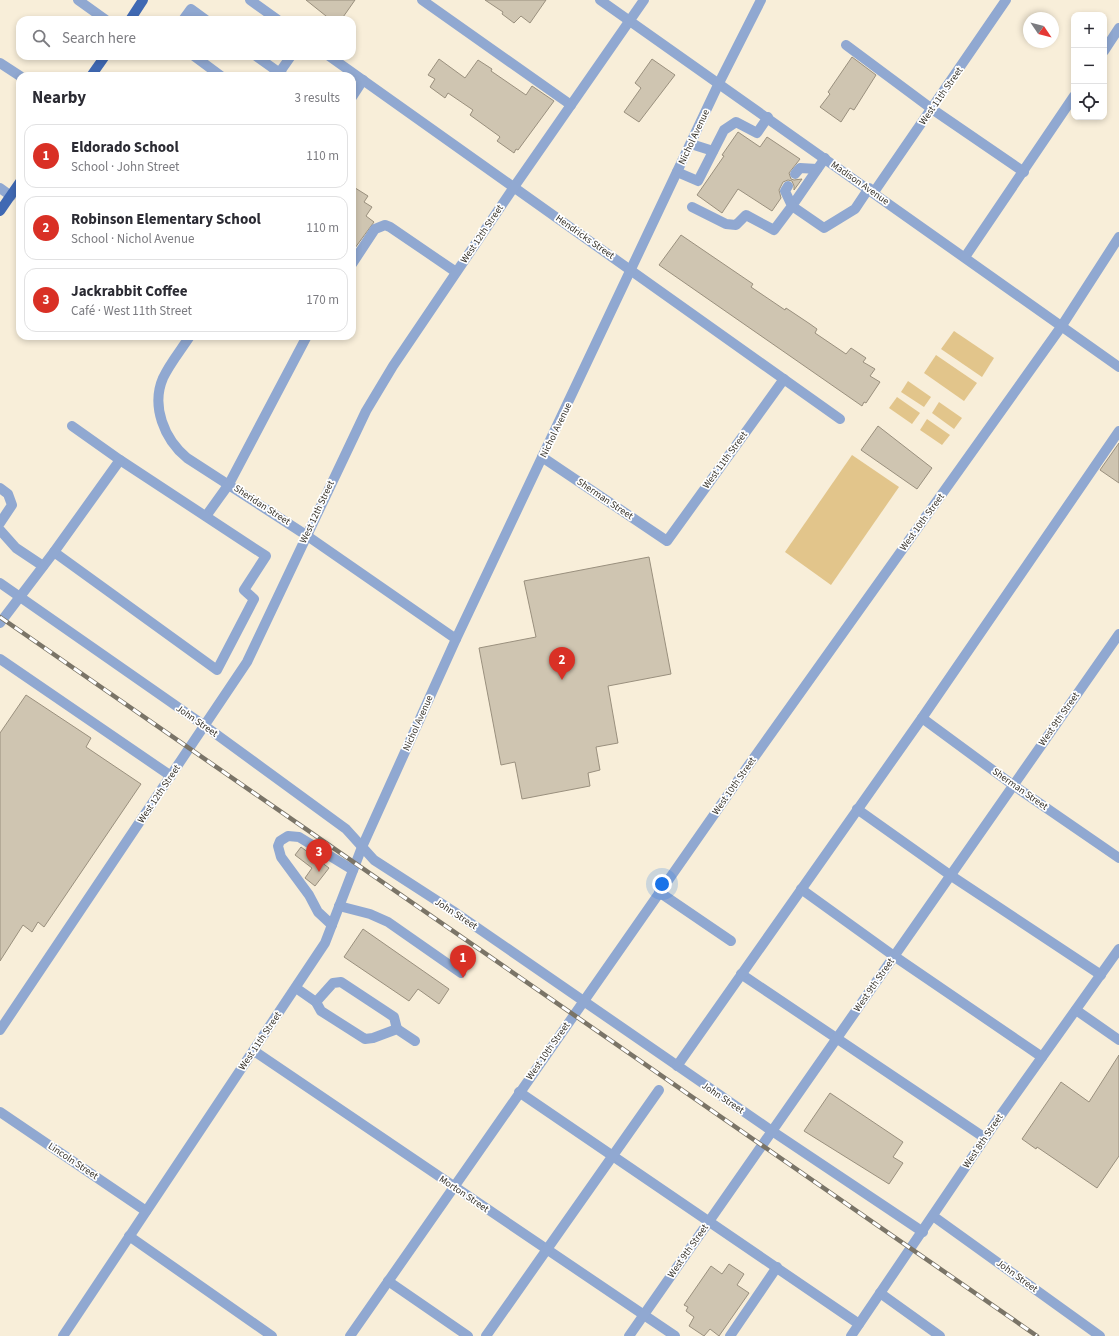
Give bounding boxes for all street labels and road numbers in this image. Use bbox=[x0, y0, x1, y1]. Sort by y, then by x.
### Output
street label: West 11th Street bbox=[916, 64, 967, 128]
street label: Nichol Avenue bbox=[675, 107, 713, 167]
street label: Madison Avenue bbox=[828, 158, 892, 208]
street label: West 12th Street bbox=[457, 201, 507, 266]
street label: Hendricks Street bbox=[553, 211, 618, 263]
street label: Nichol Avenue bbox=[537, 400, 575, 460]
street label: West 11th Street bbox=[699, 428, 751, 492]
street label: Sherman Street bbox=[574, 475, 636, 523]
street label: West 12th Street bbox=[296, 478, 338, 546]
street label: Sheridan Street bbox=[231, 481, 293, 529]
street label: West 10th Street bbox=[896, 490, 948, 554]
street label: West 9th Street bbox=[1035, 689, 1083, 749]
street label: Nichol Avenue bbox=[399, 693, 437, 753]
street label: John Street bbox=[173, 701, 221, 741]
street label: West 10th Street bbox=[709, 754, 760, 818]
street label: West 12th Street bbox=[134, 761, 184, 826]
street label: Sherman Street bbox=[989, 765, 1051, 814]
street label: John Street bbox=[432, 895, 481, 933]
street label: West 9th Street bbox=[850, 955, 898, 1015]
street label: West 11th Street bbox=[235, 1008, 285, 1073]
street label: West 10th Street bbox=[523, 1019, 574, 1083]
street label: John Street bbox=[699, 1079, 747, 1118]
street label: West 8th Street bbox=[960, 1110, 1007, 1171]
street label: Lincoln Street bbox=[45, 1139, 101, 1183]
street label: Morton Street bbox=[436, 1172, 492, 1216]
street label: West 9th Street bbox=[664, 1221, 712, 1281]
street label: John Street bbox=[993, 1256, 1041, 1296]

